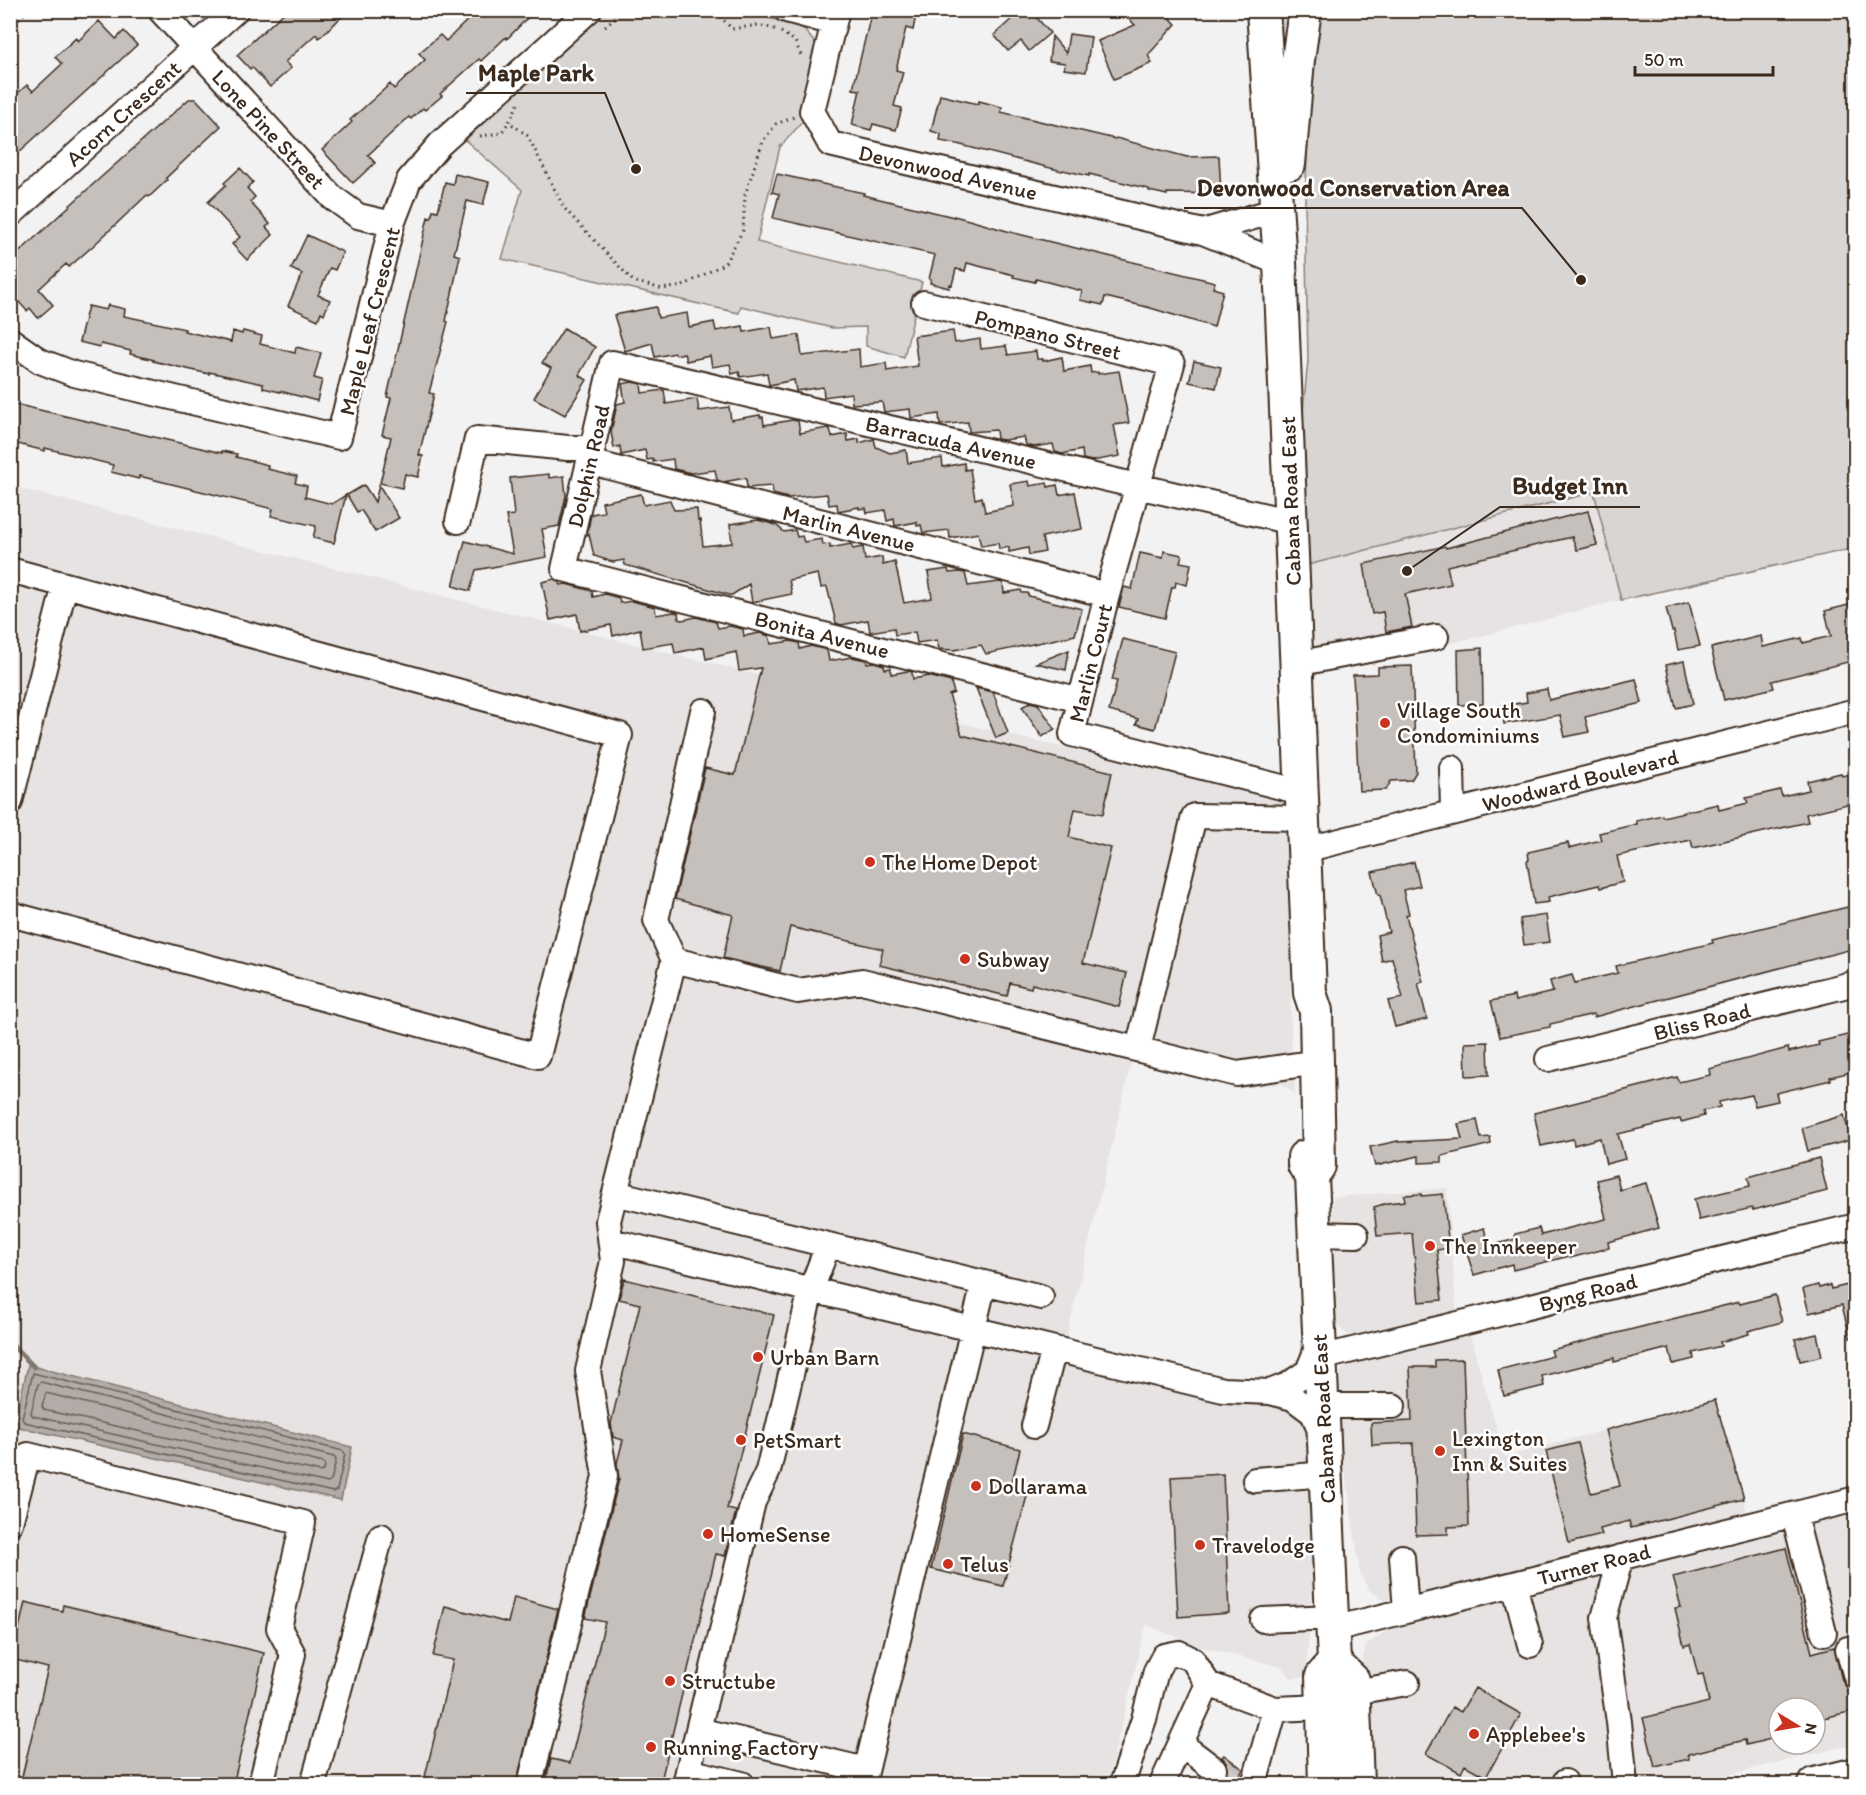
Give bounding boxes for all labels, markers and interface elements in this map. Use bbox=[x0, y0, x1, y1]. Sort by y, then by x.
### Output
scale bar bbox=[1635, 39, 1773, 77]
text: 50 m bbox=[1644, 49, 1684, 71]
callout: Maple Park bbox=[466, 51, 605, 93]
street label: Acorn Crescent bbox=[60, 55, 187, 172]
text: Maple Park bbox=[478, 58, 594, 88]
street label: Lone Pine Street bbox=[206, 64, 331, 195]
street label: Devonwood Avenue bbox=[856, 139, 1040, 206]
callout: Devonwood Conservation Area bbox=[1184, 166, 1522, 208]
text: Devonwood Conservation Area bbox=[1197, 173, 1510, 202]
street label: Maple Leaf Crescent bbox=[333, 224, 406, 418]
street label: Pompano Street bbox=[972, 303, 1124, 366]
street label: Dolphin Road bbox=[561, 402, 616, 530]
street label: Barracuda Avenue bbox=[863, 410, 1039, 475]
street label: Cabana Road East bbox=[1274, 416, 1307, 586]
callout: Budget Inn bbox=[1500, 465, 1640, 507]
text: Budget Inn bbox=[1512, 471, 1628, 501]
street label: Marlin Avenue bbox=[780, 499, 918, 558]
street label: Marlin Court bbox=[1063, 601, 1118, 725]
street label: Bonita Avenue bbox=[752, 605, 892, 664]
place label: Village South Condominiums bbox=[1397, 697, 1540, 749]
marker: Village South Condominiums bbox=[1378, 716, 1392, 730]
street label: Woodward Boulevard bbox=[1479, 743, 1681, 818]
place label: The Home Depot bbox=[882, 849, 1037, 876]
marker: The Home Depot bbox=[863, 855, 877, 869]
place label: Subway bbox=[977, 946, 1050, 973]
marker: Subway bbox=[958, 952, 972, 966]
street label: Bliss Road bbox=[1651, 996, 1753, 1047]
place label: The Innkeeper bbox=[1442, 1233, 1577, 1260]
marker: The Innkeeper bbox=[1423, 1239, 1437, 1253]
street label: Byng Road bbox=[1536, 1267, 1640, 1318]
street label: Cabana Road East bbox=[1306, 1334, 1341, 1504]
place label: Urban Barn bbox=[770, 1344, 879, 1371]
marker: Urban Barn bbox=[751, 1350, 765, 1364]
place label: Lexington Inn & Suites bbox=[1452, 1425, 1567, 1477]
place label: PetSmart bbox=[753, 1427, 842, 1454]
marker: PetSmart bbox=[734, 1433, 748, 1447]
marker: Lexington Inn & Suites bbox=[1433, 1444, 1447, 1458]
place label: Dollarama bbox=[988, 1473, 1088, 1500]
marker: Dollarama bbox=[969, 1479, 983, 1493]
place label: HomeSense bbox=[720, 1521, 831, 1548]
marker: HomeSense bbox=[701, 1527, 715, 1541]
place label: Travelodge bbox=[1212, 1532, 1315, 1559]
street label: Turner Road bbox=[1535, 1537, 1653, 1592]
marker: Travelodge bbox=[1193, 1538, 1207, 1552]
place label: Telus bbox=[960, 1551, 1009, 1578]
marker: Telus bbox=[941, 1557, 955, 1571]
place label: Structube bbox=[682, 1668, 776, 1695]
marker: Structube bbox=[663, 1674, 677, 1688]
north arrow bbox=[1767, 1696, 1827, 1756]
place label: Applebee's bbox=[1486, 1721, 1586, 1748]
text: N bbox=[1801, 1722, 1822, 1736]
marker: Applebee's bbox=[1467, 1727, 1481, 1741]
place label: Running Factory bbox=[663, 1734, 819, 1761]
marker: Running Factory bbox=[644, 1740, 658, 1754]

